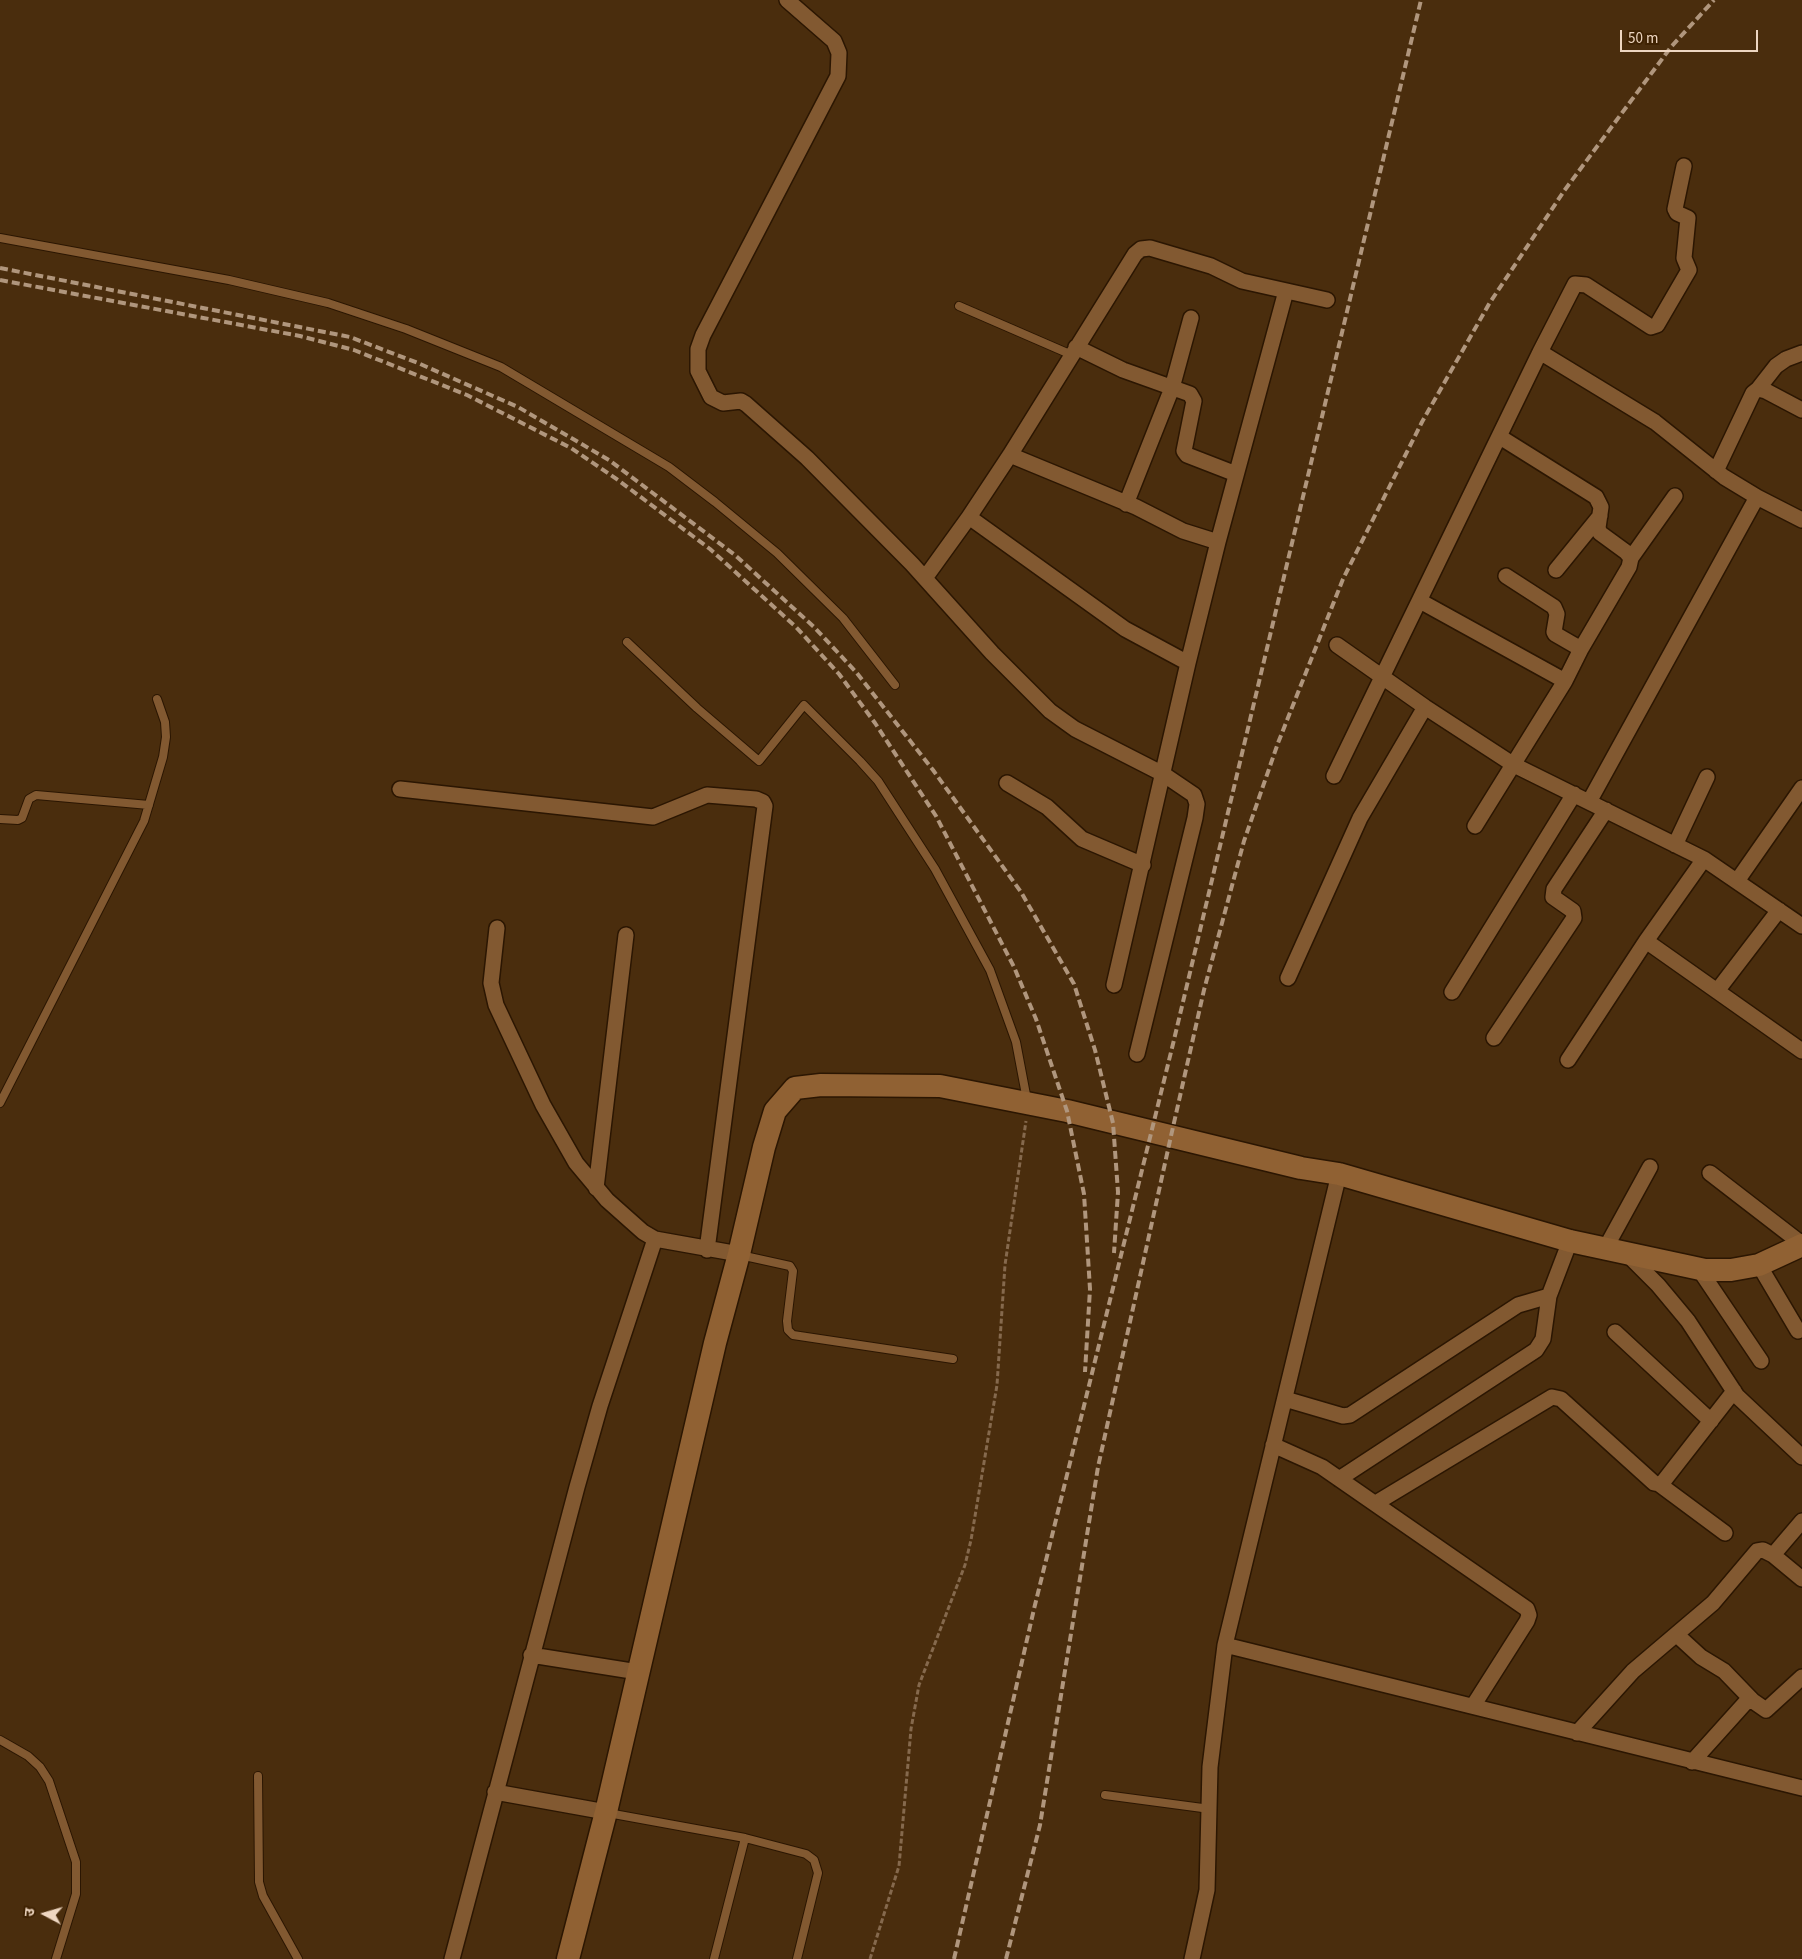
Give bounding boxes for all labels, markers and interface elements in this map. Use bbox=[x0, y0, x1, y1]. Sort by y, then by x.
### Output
scale bar bbox=[1622, 20, 1760, 52]
text: 50 m bbox=[1628, 28, 1658, 49]
north arrow bbox=[20, 1889, 70, 1939]
text: उ bbox=[20, 1907, 40, 1918]

